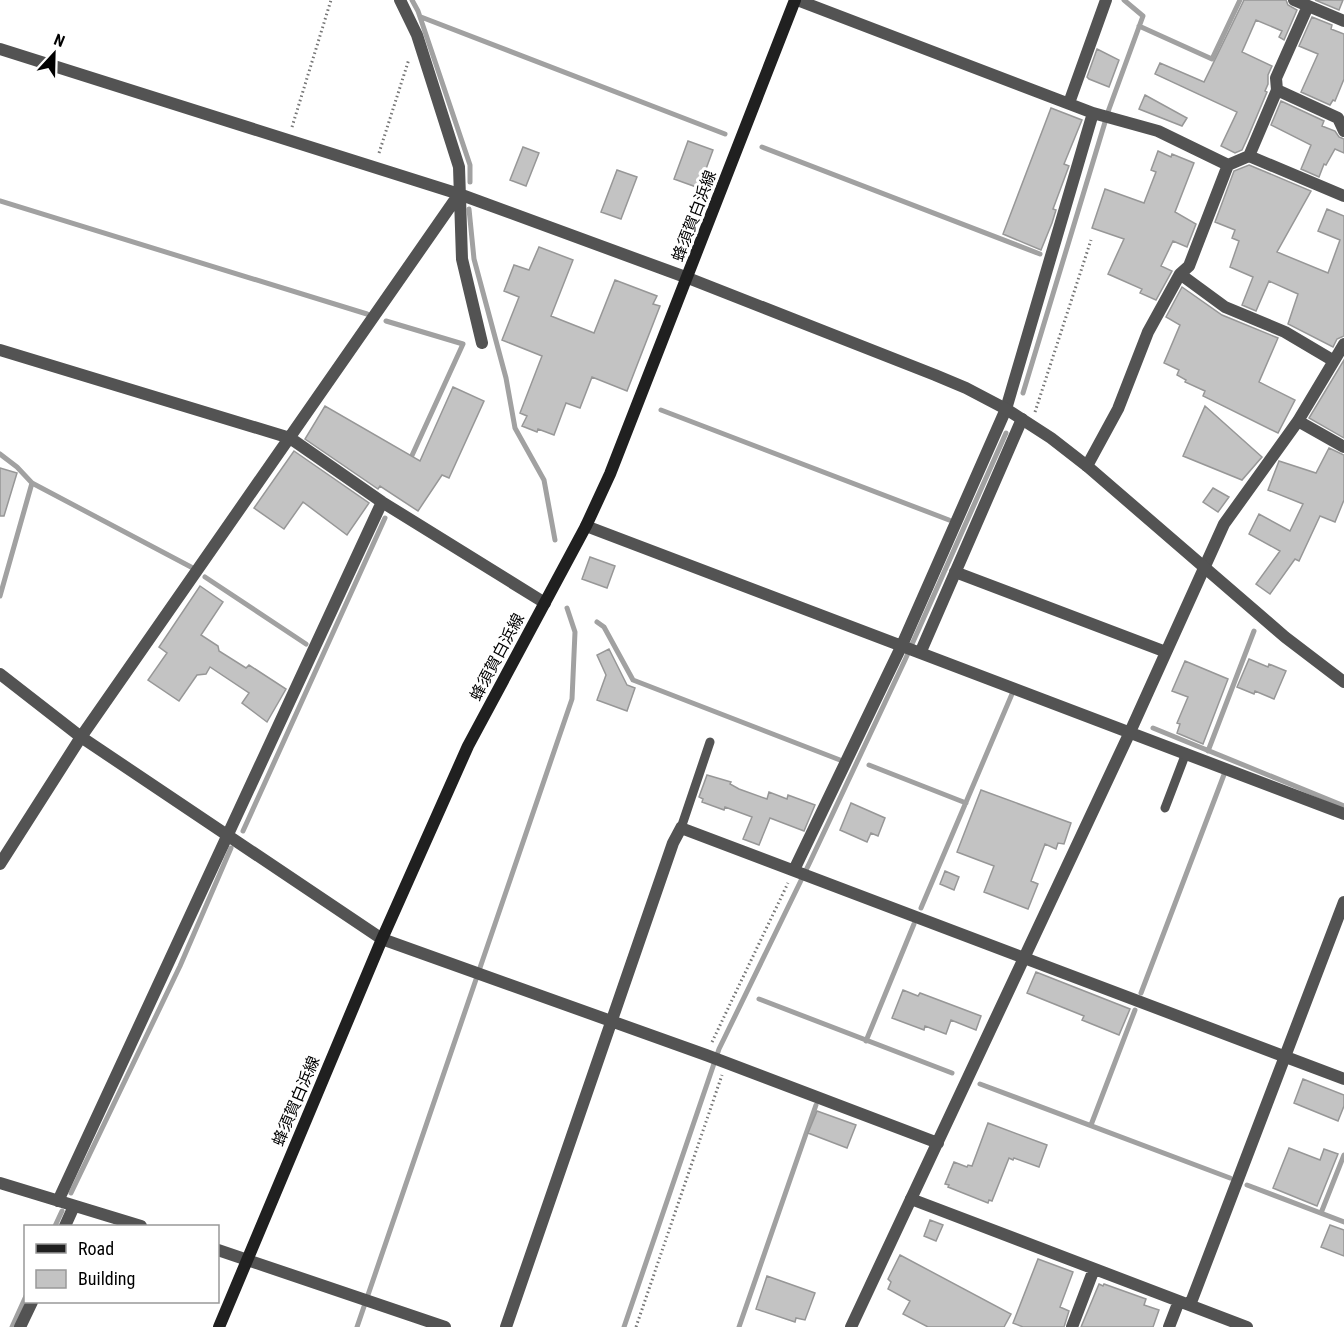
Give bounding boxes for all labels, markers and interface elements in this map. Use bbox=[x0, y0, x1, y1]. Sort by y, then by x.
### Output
north arrow bbox=[24, 24, 84, 84]
text: N bbox=[51, 30, 68, 51]
street label: 蜂須賀白浜線 bbox=[668, 168, 720, 264]
street label: 蜂須賀白浜線 bbox=[466, 610, 528, 704]
street label: 蜂須賀白浜線 bbox=[268, 1053, 324, 1149]
legend bbox=[24, 1225, 219, 1303]
text: Road bbox=[78, 1238, 114, 1259]
text: Building bbox=[78, 1268, 135, 1289]

